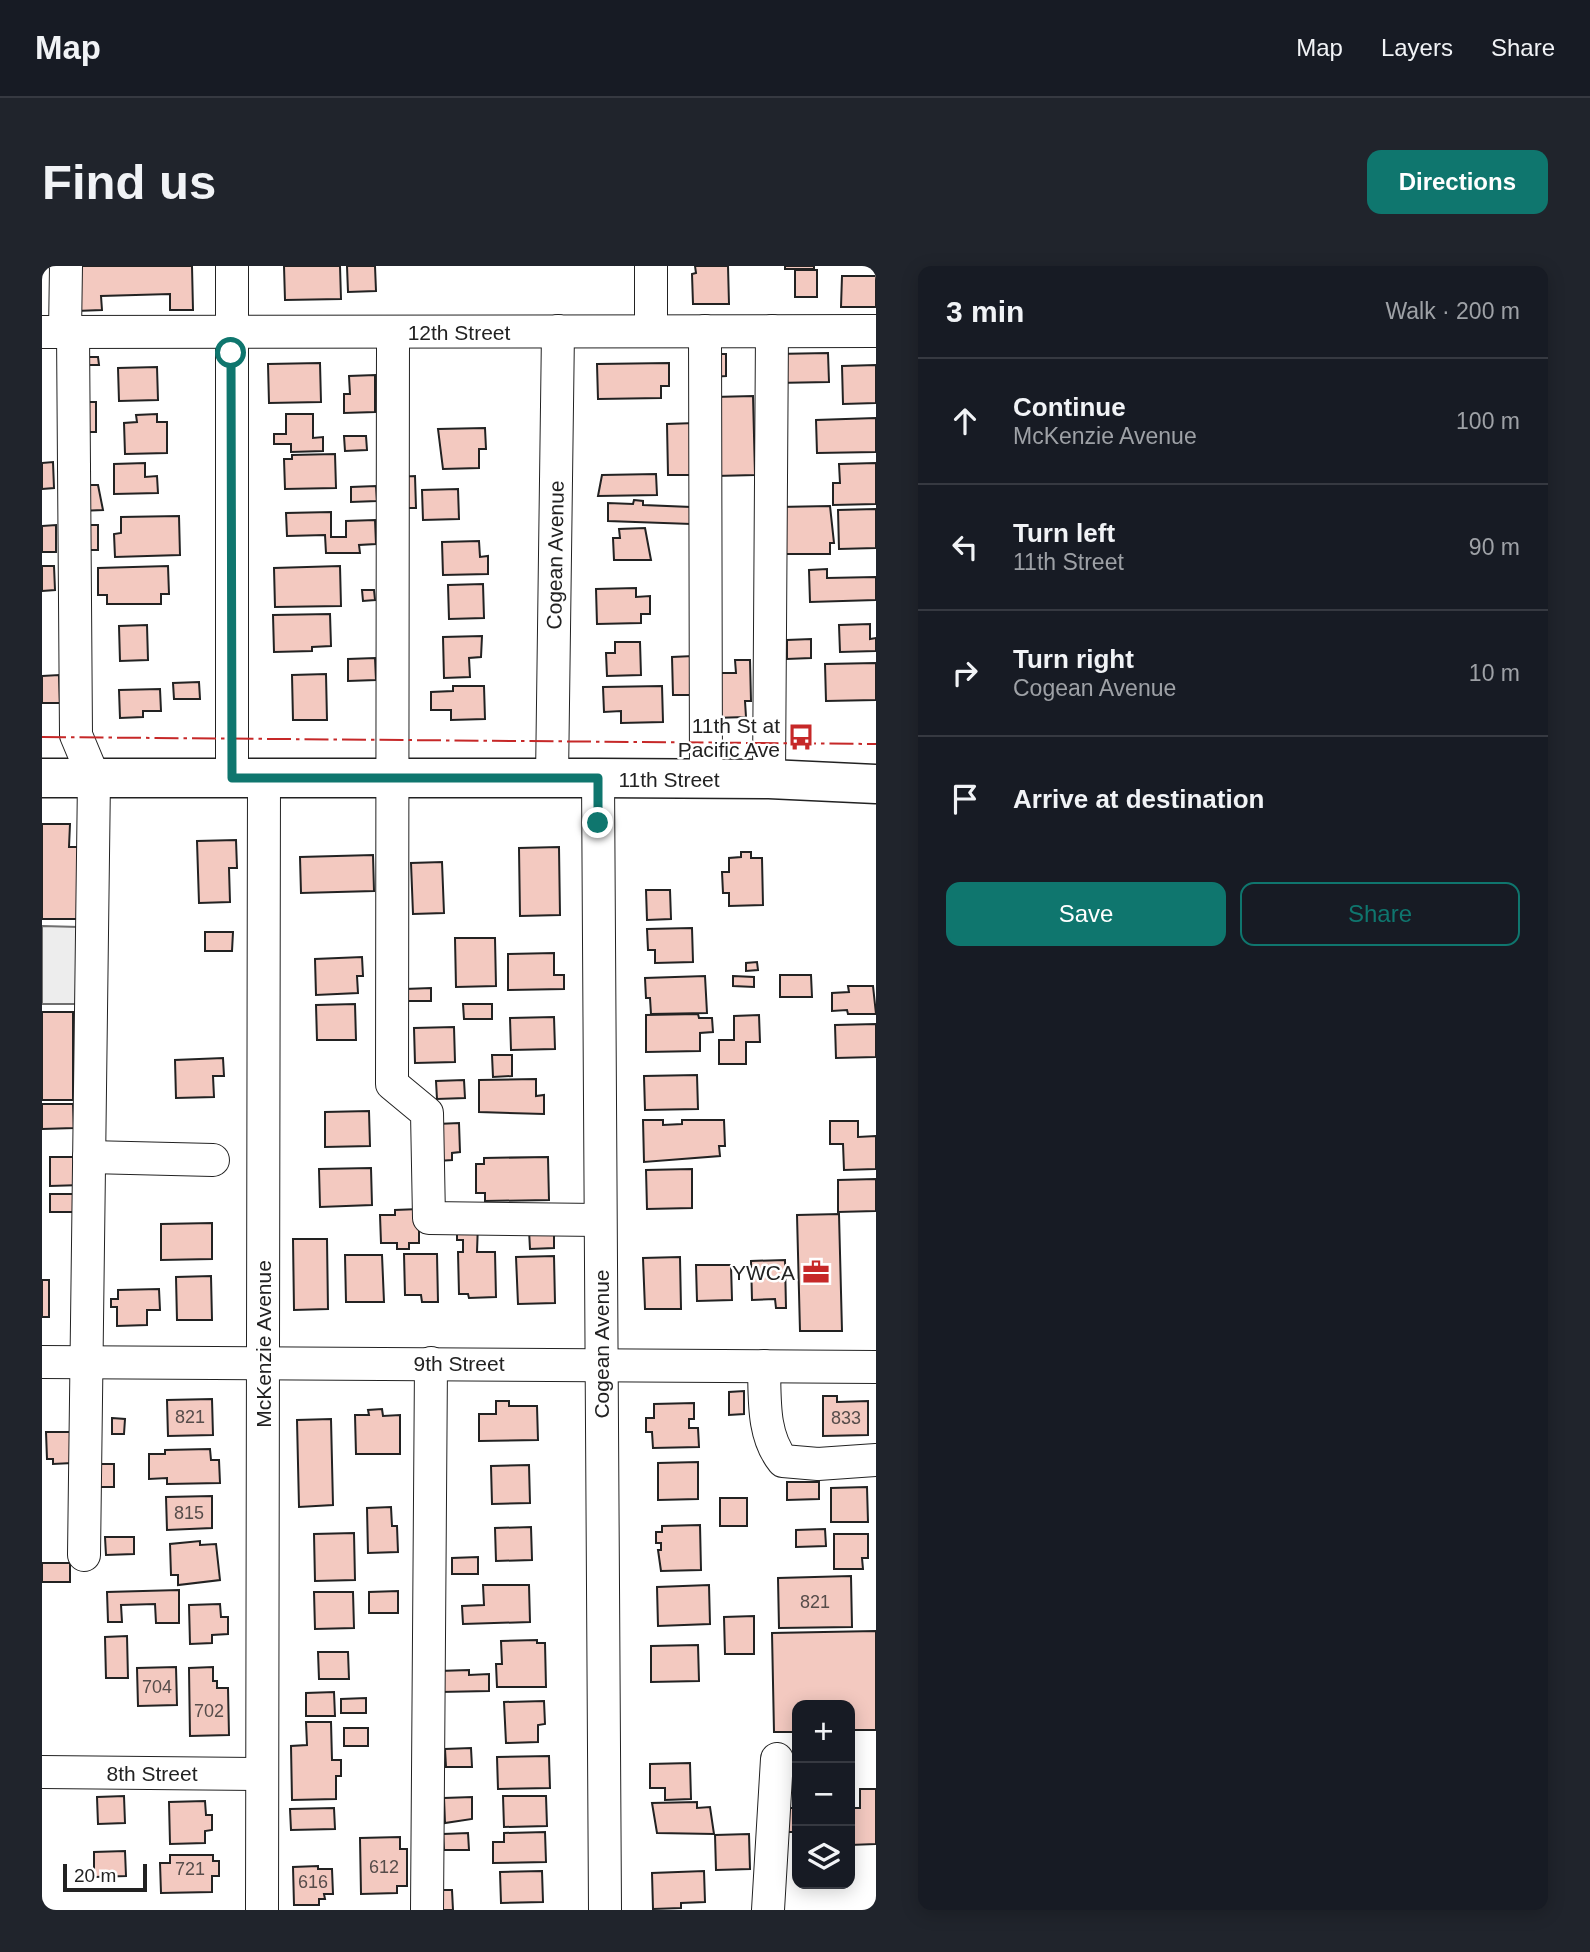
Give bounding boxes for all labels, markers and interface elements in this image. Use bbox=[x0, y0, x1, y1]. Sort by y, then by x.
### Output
text: Map bbox=[35, 29, 101, 66]
text: Map bbox=[1296, 34, 1343, 61]
text: Layers bbox=[1381, 34, 1453, 61]
text: Share bbox=[1491, 34, 1555, 61]
button: Directions bbox=[1367, 150, 1548, 214]
text: Find us bbox=[42, 155, 216, 209]
text: 3 min bbox=[946, 295, 1024, 328]
text: Walk · 200 m bbox=[1385, 298, 1520, 324]
street label: 12th Street bbox=[408, 321, 511, 344]
route start bbox=[215, 337, 246, 368]
text: Continue bbox=[1013, 392, 1126, 422]
icon: ahead bbox=[946, 402, 984, 440]
text: 100 m bbox=[1456, 408, 1520, 434]
text: McKenzie Avenue bbox=[1013, 423, 1197, 449]
street label: Cogean Avenue bbox=[542, 480, 568, 630]
text: Turn left bbox=[1013, 518, 1115, 548]
icon: left bbox=[946, 528, 984, 566]
text: 90 m bbox=[1469, 534, 1520, 560]
text: 11th Street bbox=[1013, 549, 1124, 575]
text: Turn right bbox=[1013, 644, 1134, 674]
icon: right bbox=[946, 654, 984, 692]
text: 10 m bbox=[1469, 660, 1520, 686]
text: Cogean Avenue bbox=[1013, 675, 1176, 701]
place label: 11th St at Pacific Ave bbox=[678, 714, 780, 761]
bus stop icon: 11th St at Pacific Ave bbox=[786, 722, 816, 752]
street label: 11th Street bbox=[618, 768, 720, 791]
icon: arrive bbox=[946, 780, 984, 818]
text: Arrive at destination bbox=[1013, 784, 1264, 814]
route end bbox=[582, 807, 613, 838]
button: Save bbox=[946, 882, 1226, 946]
button: Share bbox=[1240, 882, 1520, 946]
office icon: YWCA bbox=[801, 1257, 831, 1287]
street label: McKenzie Avenue bbox=[252, 1260, 275, 1428]
place label: YWCA bbox=[732, 1261, 795, 1284]
street label: Cogean Avenue bbox=[590, 1269, 613, 1419]
street label: 9th Street bbox=[413, 1352, 505, 1375]
house number: 821 bbox=[175, 1407, 205, 1427]
house number: 833 bbox=[831, 1408, 861, 1428]
house number: 815 bbox=[174, 1503, 204, 1523]
house number: 821 bbox=[800, 1592, 830, 1612]
house number: 704 bbox=[142, 1677, 172, 1697]
map controls bbox=[792, 1700, 855, 1889]
button: + bbox=[792, 1700, 855, 1763]
house number: 702 bbox=[194, 1701, 224, 1721]
street label: 8th Street bbox=[106, 1762, 198, 1785]
button: − bbox=[792, 1763, 855, 1826]
button: layers bbox=[792, 1826, 855, 1889]
house number: 612 bbox=[369, 1857, 399, 1877]
house number: 721 bbox=[175, 1859, 205, 1879]
scale bar bbox=[63, 1861, 147, 1893]
text: 20 m bbox=[74, 1865, 116, 1886]
house number: 616 bbox=[298, 1872, 328, 1892]

